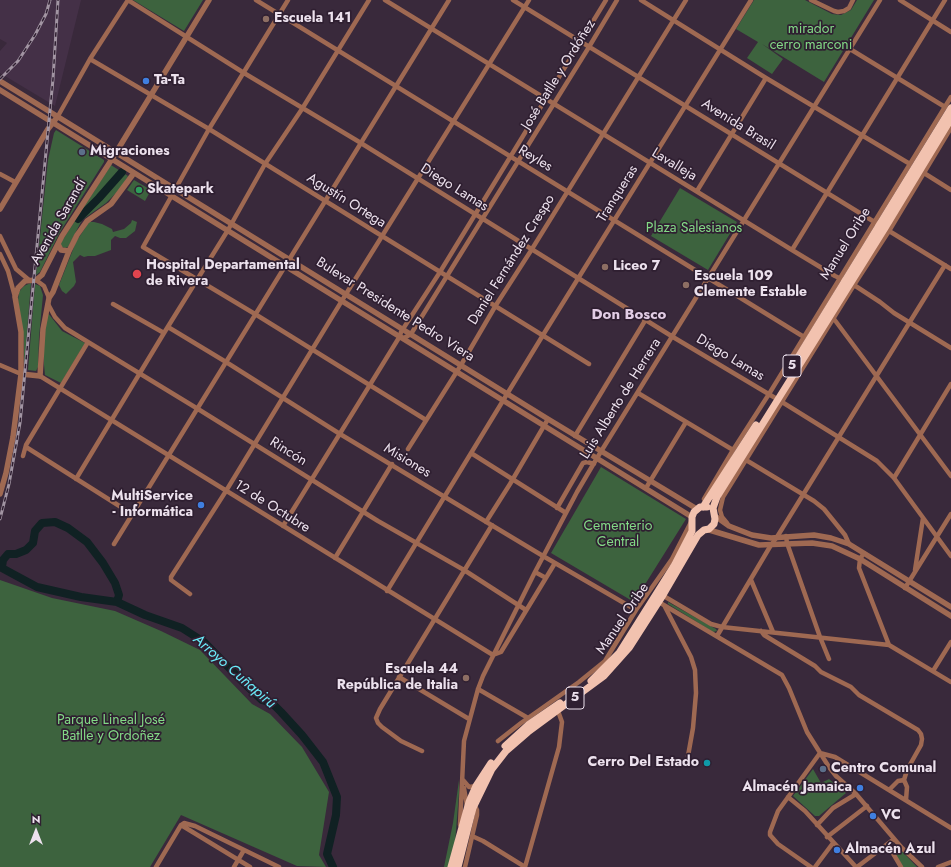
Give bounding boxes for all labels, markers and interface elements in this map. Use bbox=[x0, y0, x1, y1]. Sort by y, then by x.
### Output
place label: Escuela 141 bbox=[274, 11, 351, 27]
marker: Escuela 141 bbox=[261, 14, 271, 24]
street label: José Batlle y Ordóñez bbox=[518, 17, 600, 133]
park label: mirador cerro marconi bbox=[770, 22, 852, 54]
place label: Ta-Ta bbox=[154, 73, 185, 89]
marker: Ta-Ta bbox=[141, 76, 151, 86]
street label: Avenida Brasil bbox=[698, 96, 778, 154]
street label: Reyles bbox=[515, 142, 555, 176]
place label: Migraciones bbox=[90, 144, 170, 160]
street label: Lavalleja bbox=[648, 145, 700, 185]
marker: Migraciones bbox=[77, 147, 87, 157]
street label: Diego Lamas bbox=[417, 161, 491, 215]
street label: Tranqueras bbox=[594, 162, 642, 226]
street label: Agustín Ortega bbox=[303, 170, 389, 232]
street label: Avenida Sarandí bbox=[28, 176, 90, 268]
place label: Skatepark bbox=[147, 182, 214, 198]
marker: Skatepark bbox=[134, 185, 144, 195]
street label: Daniel Fernández Crespo bbox=[465, 192, 559, 328]
street label: Manuel Oribe bbox=[817, 205, 875, 283]
park label: Plaza Salesianos bbox=[646, 221, 742, 237]
street label: Bulevar Presidente Pedro Viera bbox=[313, 254, 477, 366]
place label: Hospital Departamental de Rivera bbox=[146, 258, 300, 290]
place label: Liceo 7 bbox=[613, 259, 660, 275]
marker: Liceo 7 bbox=[600, 262, 610, 272]
marker: Hospital Departamental de Rivera bbox=[131, 268, 143, 280]
place label: Escuela 109 Clemente Estable bbox=[694, 269, 807, 302]
marker: Escuela 109 Clemente Estable bbox=[681, 280, 691, 290]
district label: Don Bosco bbox=[592, 306, 666, 324]
street label: Diego Lamas bbox=[693, 331, 767, 385]
street label: Luis Alberto de Herrera bbox=[577, 335, 665, 463]
road number: 5 bbox=[783, 355, 801, 377]
street label: Rincón bbox=[266, 434, 310, 470]
street label: Misiones bbox=[380, 440, 434, 482]
street label: 12 de Octubre bbox=[231, 477, 313, 537]
place label: MultiService - Informática bbox=[111, 489, 193, 522]
marker: MultiService - Informática bbox=[196, 500, 206, 510]
park label: Cementerio Central bbox=[584, 519, 652, 552]
street label: Manuel Oribe bbox=[593, 580, 653, 658]
water label: Arroyo Cuñapirú bbox=[189, 631, 279, 713]
place label: Escuela 44 República de Italia bbox=[337, 662, 458, 694]
marker: Escuela 44 República de Italia bbox=[461, 673, 471, 683]
road number: 5 bbox=[566, 687, 584, 709]
park label: Parque Lineal José Batlle y Ordoñez bbox=[57, 713, 165, 746]
place label: Cerro Del Estado bbox=[587, 755, 699, 771]
marker: Cerro Del Estado bbox=[702, 758, 712, 768]
place label: Centro Comunal bbox=[831, 761, 936, 777]
marker: Centro Comunal bbox=[818, 764, 828, 774]
place label: Almacén Jamaica bbox=[742, 780, 852, 796]
marker: Almacén Jamaica bbox=[855, 783, 865, 793]
place label: VC bbox=[881, 808, 901, 824]
north arrow bbox=[16, 811, 56, 851]
text: N bbox=[32, 811, 40, 827]
marker: VC bbox=[868, 811, 878, 821]
place label: Almacén Azul bbox=[845, 842, 935, 858]
marker: Almacén Azul bbox=[832, 845, 842, 855]

